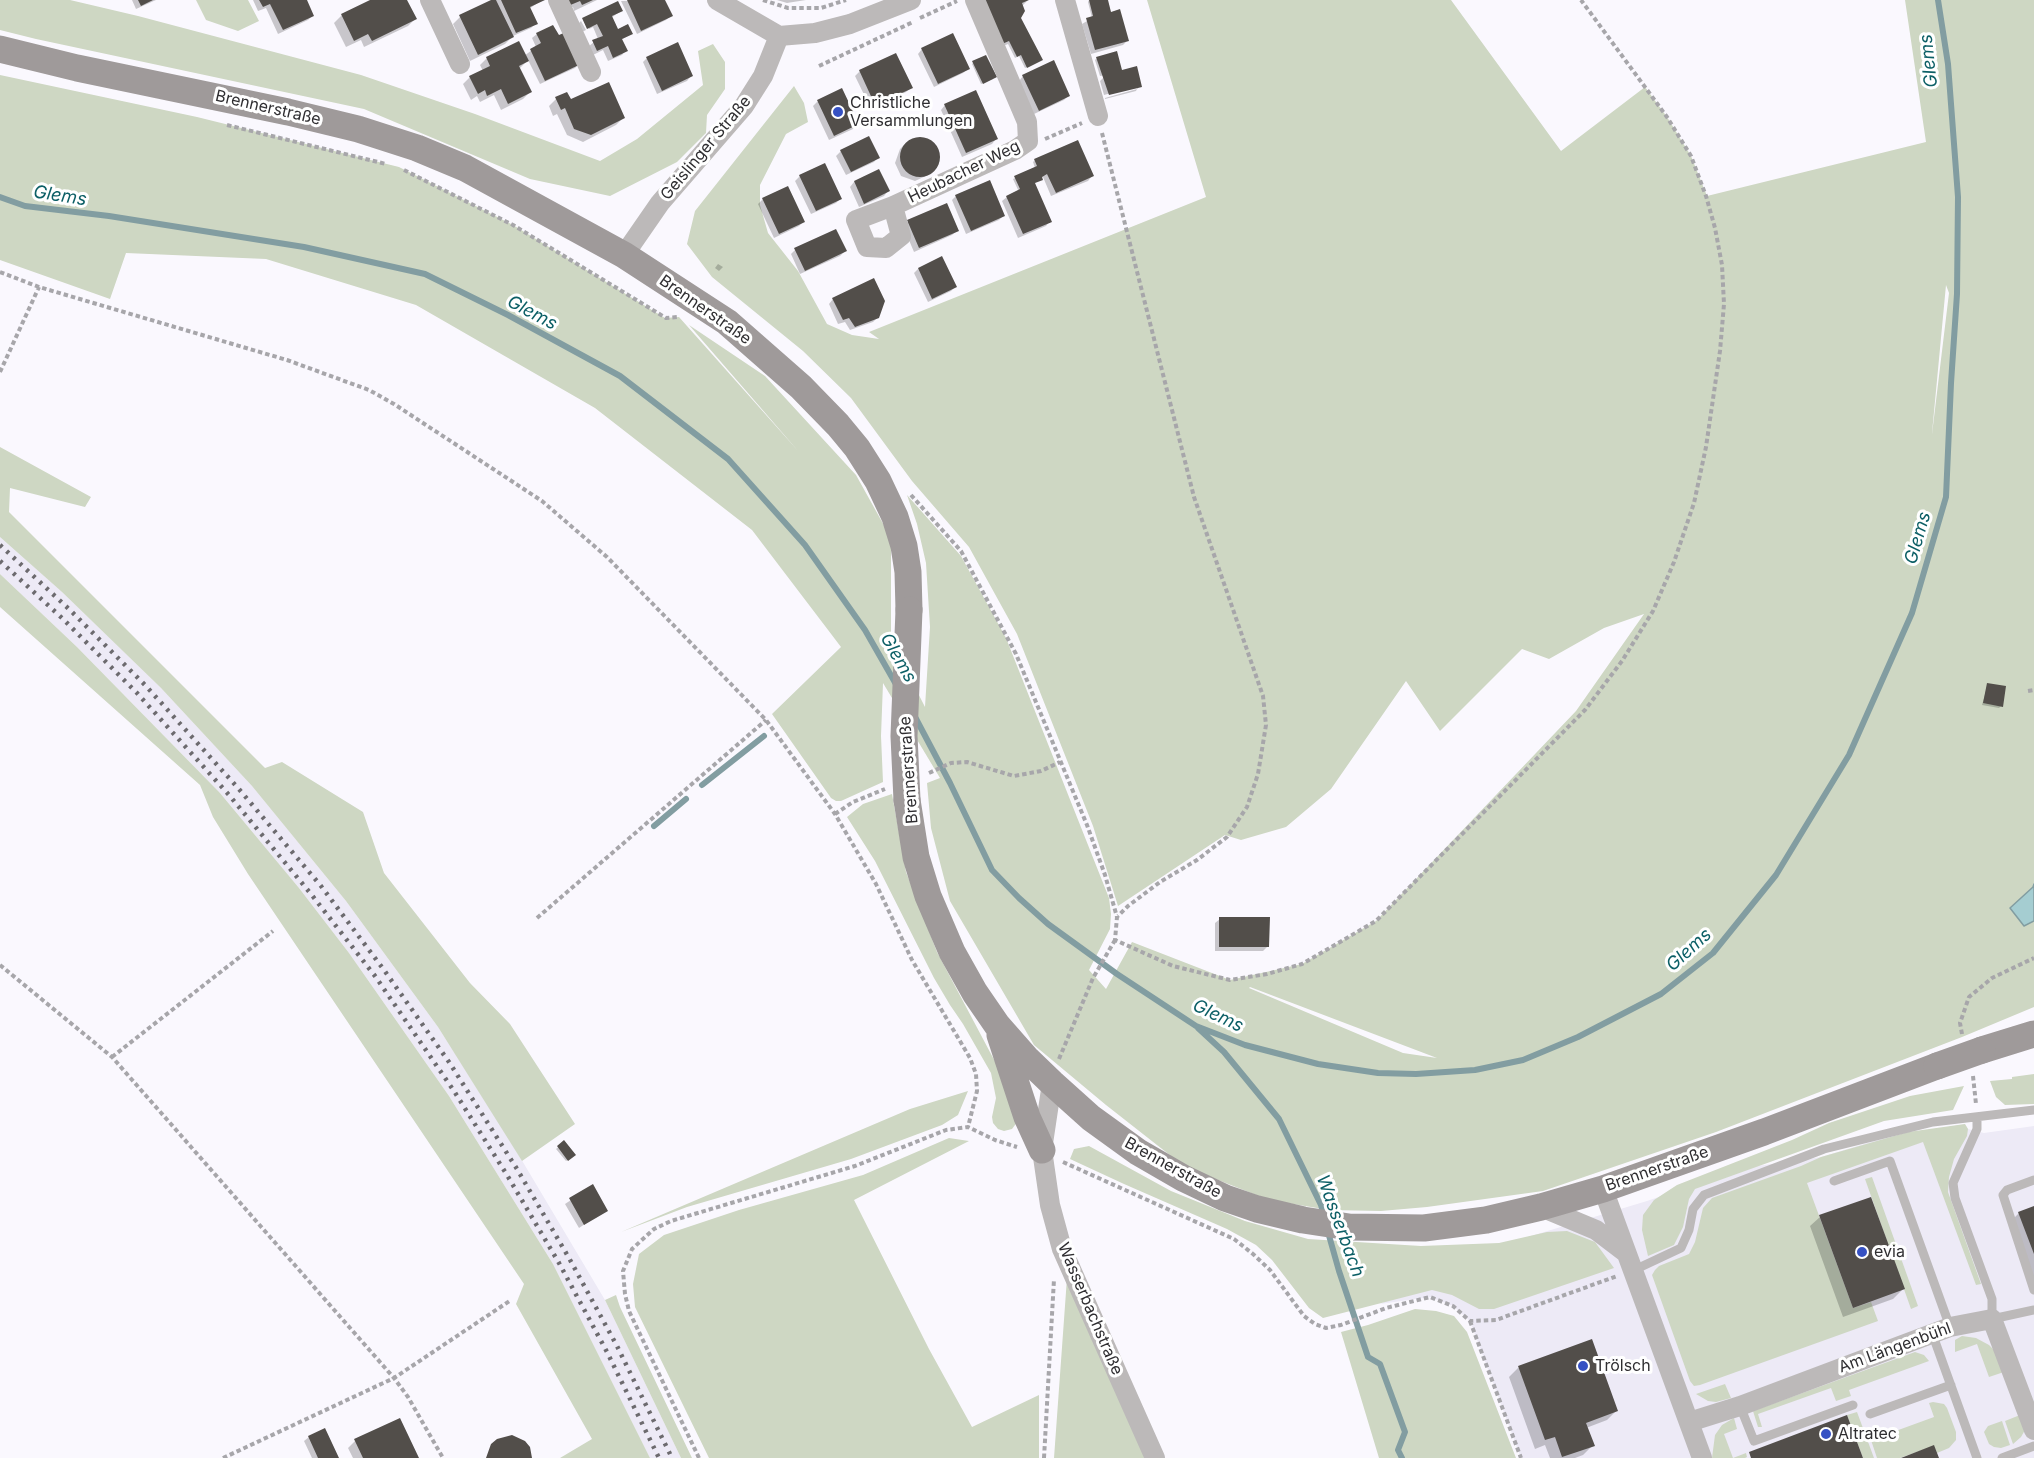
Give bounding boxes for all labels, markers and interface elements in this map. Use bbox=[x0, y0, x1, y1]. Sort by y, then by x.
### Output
water label: Glems bbox=[1915, 33, 1943, 89]
street label: Brennerstraße bbox=[213, 87, 323, 129]
street label: Geislinger Straße bbox=[657, 92, 755, 204]
place label: Christliche Versammlungen bbox=[850, 93, 972, 131]
marker: Christliche Versammlungen bbox=[831, 105, 845, 119]
street label: Heubacher Weg bbox=[905, 137, 1023, 207]
water label: Glems bbox=[32, 181, 88, 211]
street label: Brennerstraße bbox=[655, 271, 755, 349]
water label: Glems bbox=[503, 291, 561, 335]
water label: Glems bbox=[1900, 509, 1936, 567]
water label: Glems bbox=[875, 629, 921, 687]
street label: Brennerstraße bbox=[896, 716, 922, 824]
water label: Glems bbox=[1662, 924, 1716, 976]
water label: Glems bbox=[1189, 995, 1247, 1037]
street label: Brennerstraße bbox=[1121, 1133, 1225, 1203]
street label: Brennerstraße bbox=[1603, 1142, 1711, 1196]
water label: Wasserbach bbox=[1312, 1172, 1368, 1280]
street label: Wasserbachstraße bbox=[1053, 1240, 1127, 1378]
place label: evia bbox=[1874, 1242, 1905, 1262]
marker: evia bbox=[1855, 1245, 1869, 1259]
street label: Am Längenbühl bbox=[1836, 1319, 1954, 1377]
place label: Trölsch bbox=[1595, 1356, 1651, 1376]
marker: Trölsch bbox=[1576, 1359, 1590, 1373]
place label: Altratec bbox=[1838, 1424, 1897, 1444]
marker: Altratec bbox=[1819, 1427, 1833, 1441]

